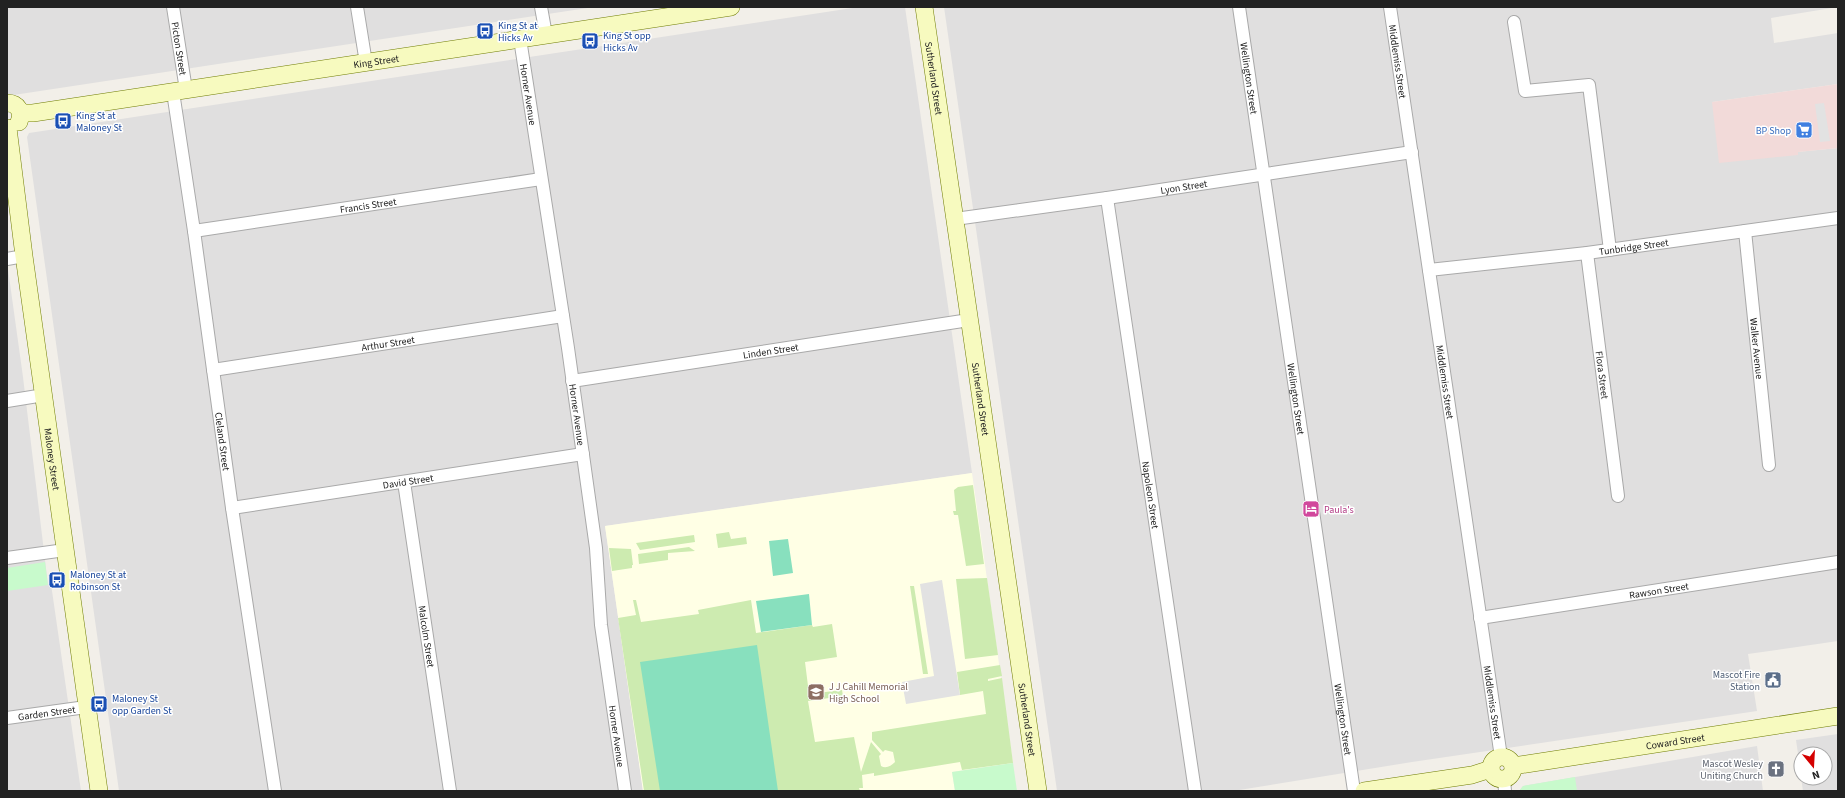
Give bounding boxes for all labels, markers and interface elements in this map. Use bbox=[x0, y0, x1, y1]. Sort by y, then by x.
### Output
place label: King St at Hicks Av bbox=[498, 19, 538, 45]
street label: Picton Street bbox=[167, 21, 190, 77]
bus stop icon: King St at Hicks Av bbox=[475, 21, 495, 41]
street label: Middlemiss Street bbox=[1385, 24, 1410, 100]
place label: King St opp Hicks Av bbox=[603, 29, 651, 55]
bus stop icon: King St opp Hicks Av bbox=[580, 31, 600, 51]
street label: Sutherland Street bbox=[921, 41, 946, 117]
street label: Wellington Street bbox=[1236, 42, 1261, 116]
street label: King Street bbox=[352, 51, 401, 72]
street label: Horner Avenue bbox=[516, 63, 539, 126]
place label: King St at Maloney St bbox=[76, 109, 123, 135]
bus stop icon: King St at Maloney St bbox=[53, 111, 73, 131]
supermarket icon: BP Shop bbox=[1794, 120, 1814, 140]
place label: BP Shop bbox=[1756, 124, 1791, 138]
street label: Lyon Street bbox=[1159, 177, 1209, 198]
street label: Francis Street bbox=[339, 195, 398, 217]
street label: Tunbridge Street bbox=[1598, 236, 1670, 259]
street label: Walker Avenue bbox=[1746, 317, 1766, 380]
street label: Arthur Street bbox=[360, 333, 416, 355]
street label: Linden Street bbox=[742, 340, 800, 363]
street label: Middlemiss Street bbox=[1432, 344, 1457, 421]
street label: Flora Street bbox=[1592, 350, 1612, 401]
street label: Sutherland Street bbox=[968, 361, 992, 437]
street label: Wellington Street bbox=[1283, 362, 1308, 436]
street label: Horner Avenue bbox=[565, 383, 588, 447]
street label: Cleland Street bbox=[211, 411, 233, 472]
street label: Maloney Street bbox=[40, 427, 63, 492]
street label: Napoleon Street bbox=[1138, 460, 1162, 530]
street label: David Street bbox=[382, 471, 435, 493]
hotel icon: Paula's bbox=[1301, 499, 1321, 519]
place label: Paula's bbox=[1324, 503, 1354, 517]
place label: Maloney St at Robinson St bbox=[70, 568, 127, 594]
bus stop icon: Maloney St at Robinson St bbox=[47, 570, 67, 590]
street label: Rawson Street bbox=[1628, 579, 1690, 603]
street label: Malcolm Street bbox=[414, 604, 438, 669]
street label: Middlemiss Street bbox=[1480, 665, 1504, 741]
place label: Mascot Fire Station bbox=[1713, 668, 1760, 694]
public building icon: Mascot Fire Station bbox=[1763, 670, 1783, 690]
place label: J J Cahill Memorial High School bbox=[829, 680, 908, 706]
school or university icon: J J Cahill Memorial High School bbox=[806, 682, 826, 702]
street label: Sutherland Street bbox=[1014, 682, 1039, 758]
street label: Wellington Street bbox=[1330, 683, 1355, 757]
place label: Maloney St opp Garden St bbox=[112, 692, 172, 718]
bus stop icon: Maloney St opp Garden St bbox=[89, 694, 109, 714]
street label: Garden Street bbox=[17, 702, 77, 724]
street label: Horner Avenue bbox=[605, 704, 627, 768]
street label: Coward Street bbox=[1645, 731, 1706, 753]
north arrow bbox=[1793, 746, 1833, 786]
place label: Mascot Wesley Uniting Church bbox=[1700, 757, 1763, 783]
church icon: Mascot Wesley Uniting Church bbox=[1766, 759, 1786, 779]
text: N bbox=[1810, 767, 1822, 783]

